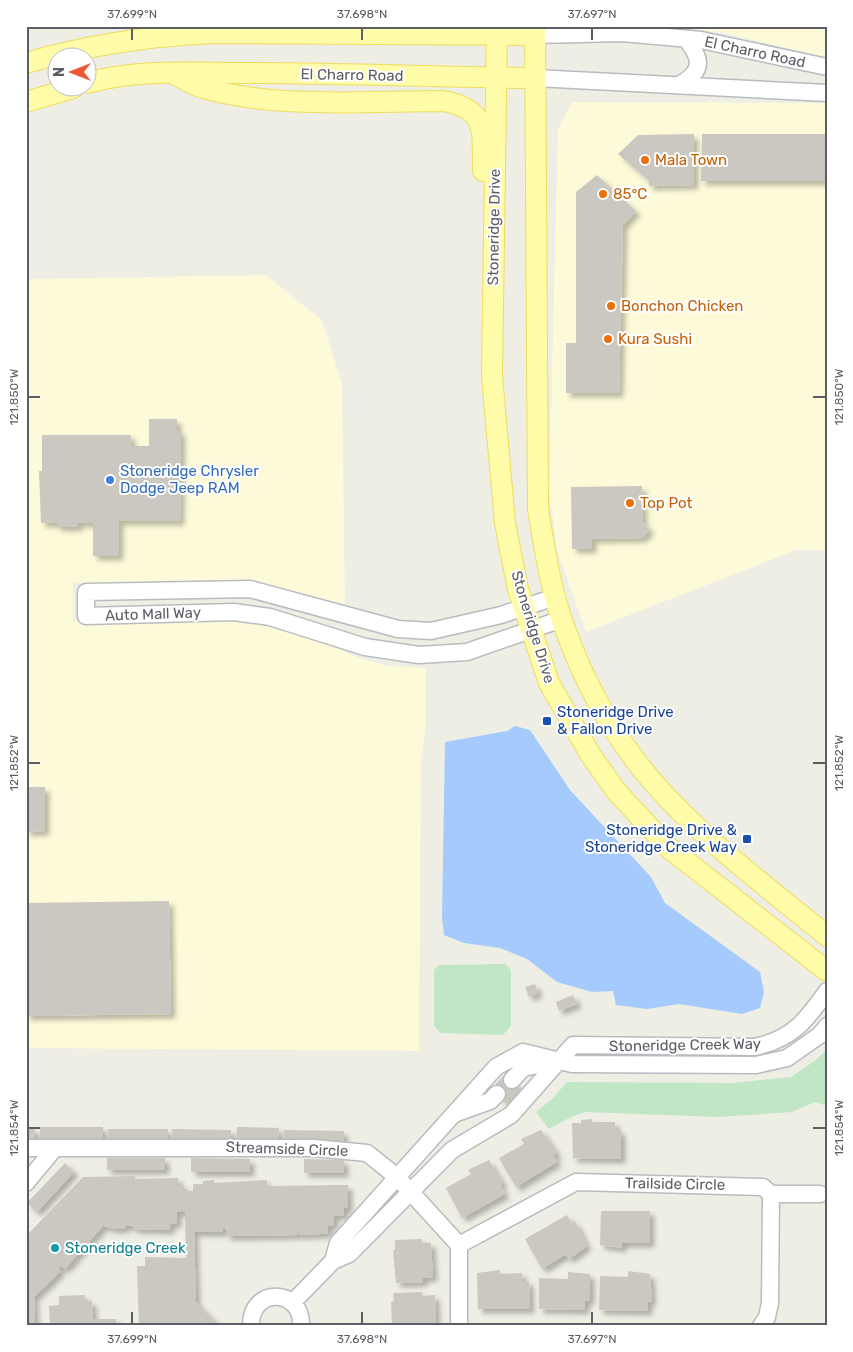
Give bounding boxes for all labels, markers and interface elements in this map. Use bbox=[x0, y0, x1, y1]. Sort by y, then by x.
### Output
text: 37.699°N bbox=[107, 7, 157, 21]
text: 37.698°N bbox=[337, 7, 387, 21]
text: 37.697°N bbox=[568, 7, 616, 21]
street label: El Charro Road bbox=[703, 32, 807, 72]
north arrow bbox=[48, 48, 98, 98]
street label: El Charro Road bbox=[300, 65, 404, 85]
text: N bbox=[51, 67, 68, 77]
place label: Mala Town bbox=[655, 151, 727, 169]
marker: Mala Town bbox=[639, 154, 651, 166]
street label: Stoneridge Drive bbox=[484, 169, 504, 285]
place label: 85°C bbox=[613, 185, 647, 203]
marker: 85°C bbox=[597, 188, 609, 200]
place label: Bonchon Chicken bbox=[621, 297, 743, 315]
marker: Bonchon Chicken bbox=[605, 300, 617, 312]
place label: Kura Sushi bbox=[618, 330, 692, 348]
marker: Kura Sushi bbox=[602, 333, 614, 345]
text: 121.850°W bbox=[7, 368, 21, 425]
text: 121.850°W bbox=[832, 368, 846, 425]
place label: Stoneridge Chrysler Dodge Jeep RAM bbox=[120, 462, 259, 497]
marker: Stoneridge Chrysler Dodge Jeep RAM bbox=[104, 474, 116, 486]
place label: Top Pot bbox=[640, 494, 693, 512]
marker: Top Pot bbox=[624, 497, 636, 509]
street label: Stoneridge Drive bbox=[507, 569, 559, 685]
street label: Auto Mall Way bbox=[105, 603, 201, 625]
place label: Stoneridge Drive & Fallon Drive bbox=[557, 703, 674, 738]
marker: Stoneridge Drive & Fallon Drive bbox=[541, 715, 553, 727]
text: 121.852°W bbox=[7, 734, 21, 791]
text: 121.852°W bbox=[832, 734, 846, 791]
place label: Stoneridge Drive & Stoneridge Creek Way bbox=[585, 821, 738, 856]
marker: Stoneridge Drive & Stoneridge Creek Way bbox=[741, 833, 753, 845]
street label: Stoneridge Creek Way bbox=[609, 1035, 761, 1055]
text: 121.854°W bbox=[7, 1099, 21, 1156]
text: 121.854°W bbox=[832, 1099, 846, 1156]
street label: Streamside Circle bbox=[225, 1138, 349, 1160]
street label: Trailside Circle bbox=[625, 1174, 725, 1194]
place label: Stoneridge Creek bbox=[65, 1239, 186, 1257]
marker: Stoneridge Creek bbox=[49, 1242, 61, 1254]
text: 37.699°N bbox=[107, 1332, 157, 1346]
text: 37.698°N bbox=[337, 1332, 387, 1346]
text: 37.697°N bbox=[568, 1332, 616, 1346]

